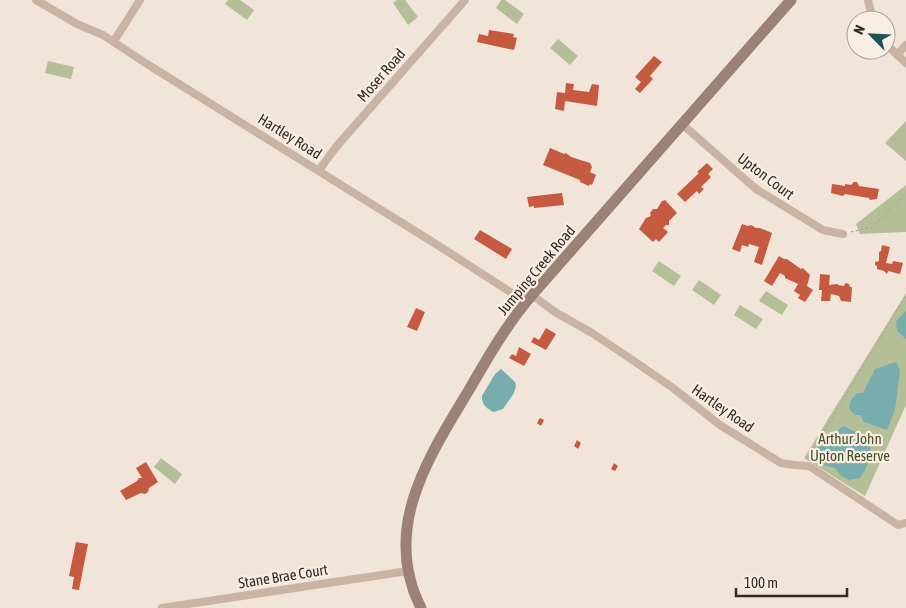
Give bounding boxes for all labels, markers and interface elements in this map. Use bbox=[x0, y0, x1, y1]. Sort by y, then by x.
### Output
north arrow bbox=[846, 10, 896, 60]
text: N bbox=[850, 23, 868, 37]
street label: Moser Road bbox=[353, 45, 409, 105]
street label: Hartley Road bbox=[255, 110, 325, 162]
street label: Upton Court bbox=[734, 149, 798, 203]
street label: Jumping Creek Road bbox=[494, 222, 578, 318]
street label: Hartley Road bbox=[689, 380, 757, 436]
park label: Arthur John Upton Reserve bbox=[810, 430, 890, 464]
street label: Stane Brae Court bbox=[237, 561, 329, 591]
scale bar bbox=[736, 566, 847, 598]
text: 100 m bbox=[744, 574, 778, 591]

